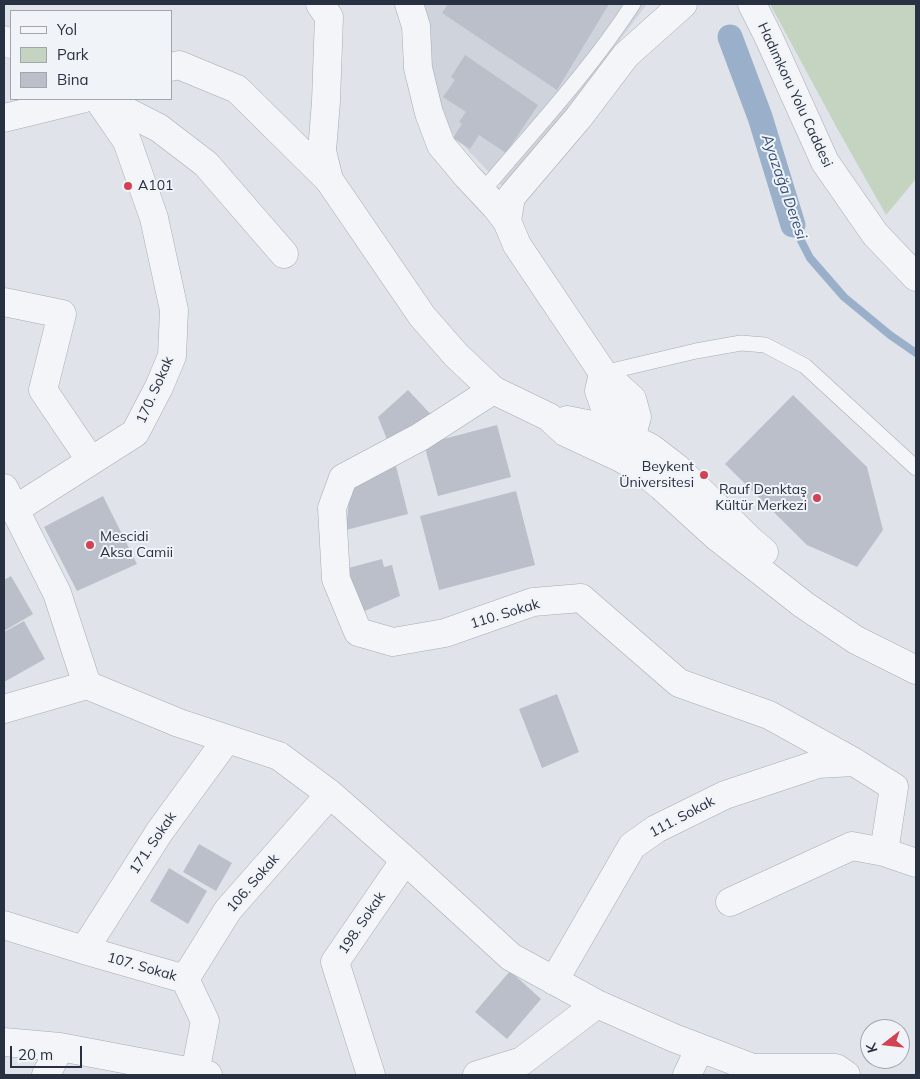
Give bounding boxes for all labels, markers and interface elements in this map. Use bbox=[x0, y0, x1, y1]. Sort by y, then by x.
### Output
legend bbox=[10, 10, 172, 100]
text: Yol bbox=[57, 20, 77, 39]
street label: Hadımkoru Yolu Caddesi bbox=[754, 20, 836, 170]
text: Park bbox=[57, 45, 89, 64]
text: Bina bbox=[57, 70, 89, 89]
water label: Ayazağa Deresi bbox=[758, 132, 810, 242]
place label: A101 bbox=[138, 178, 173, 194]
marker: A101 bbox=[122, 180, 134, 192]
street label: 170. Sokak bbox=[133, 354, 177, 426]
place label: Beykent Üniversitesi bbox=[619, 459, 694, 492]
marker: Beykent Üniversitesi bbox=[698, 469, 710, 481]
place label: Rauf Denktaş Kültür Merkezi bbox=[715, 482, 807, 514]
marker: Rauf Denktaş Kültür Merkezi bbox=[811, 492, 823, 504]
place label: Mescidi Aksa Camii bbox=[100, 529, 173, 562]
marker: Mescidi Aksa Camii bbox=[84, 539, 96, 551]
street label: 110. Sokak bbox=[468, 596, 542, 632]
street label: 111. Sokak bbox=[646, 793, 718, 841]
street label: 171. Sokak bbox=[126, 809, 180, 877]
street label: 106. Sokak bbox=[223, 851, 283, 915]
street label: 198. Sokak bbox=[335, 889, 389, 957]
street label: 107. Sokak bbox=[105, 949, 179, 985]
north arrow bbox=[860, 1019, 910, 1069]
scale bar bbox=[12, 1036, 85, 1068]
text: K bbox=[862, 1041, 881, 1055]
text: 20 m bbox=[18, 1045, 53, 1064]

